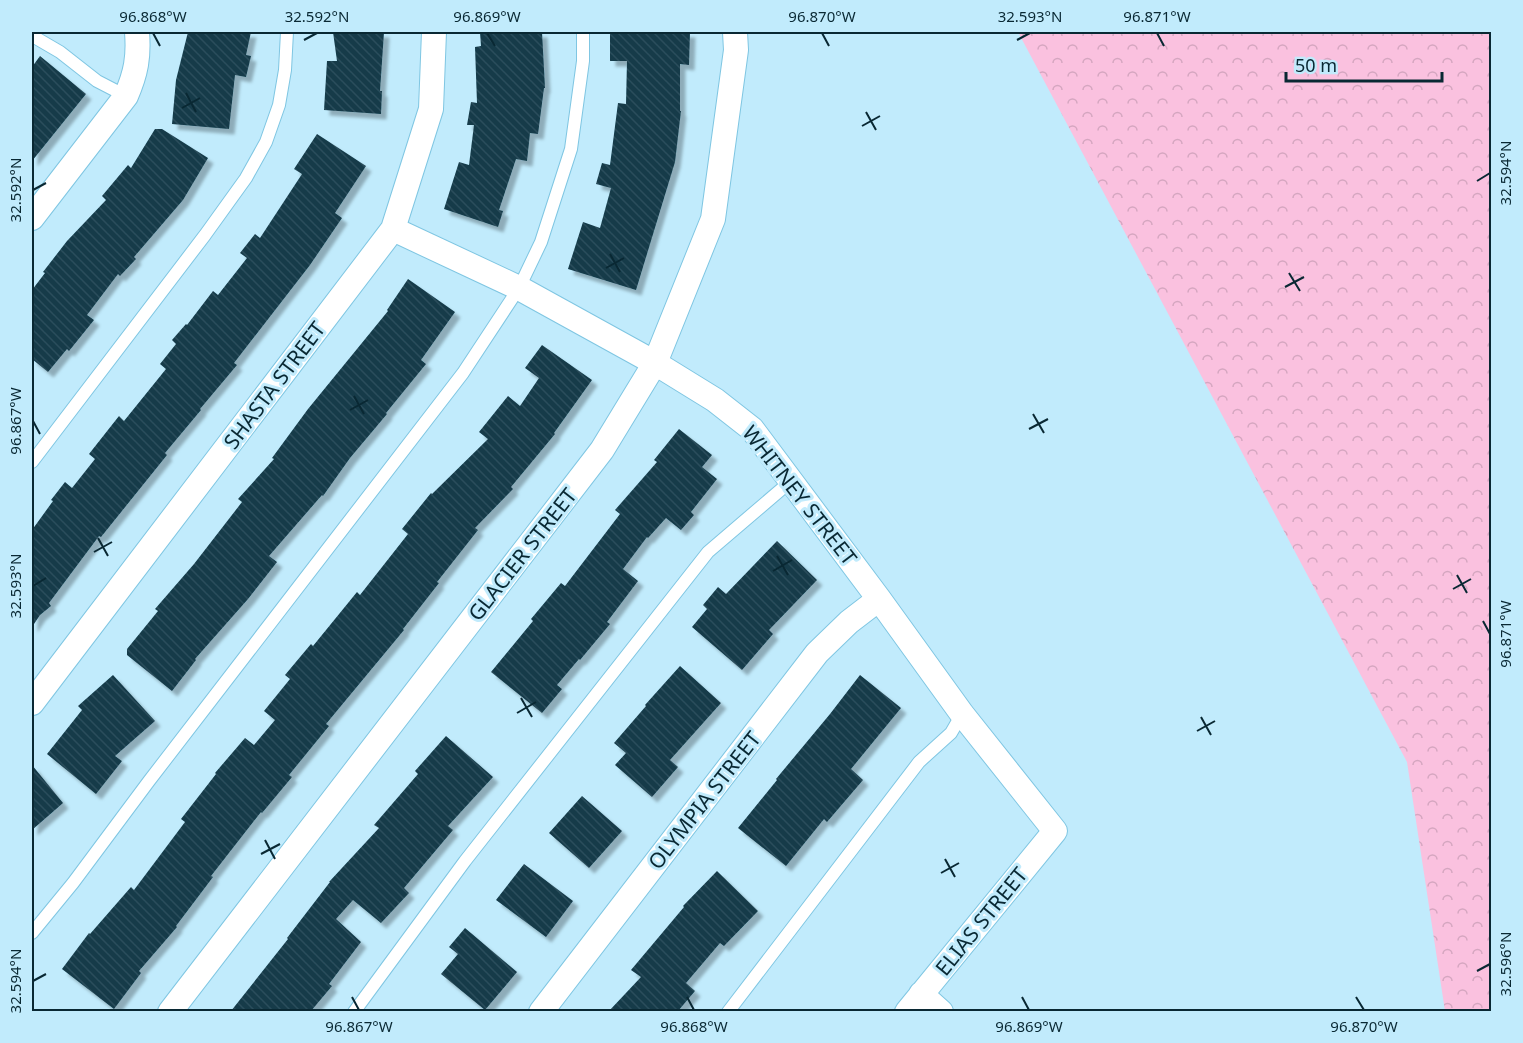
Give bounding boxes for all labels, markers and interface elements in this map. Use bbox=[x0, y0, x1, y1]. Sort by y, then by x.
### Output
text: 96.868°W bbox=[119, 6, 187, 26]
text: 32.592°N bbox=[285, 6, 349, 26]
text: 96.869°W bbox=[453, 6, 521, 26]
text: 96.870°W bbox=[788, 6, 856, 26]
text: 32.593°N bbox=[998, 6, 1062, 26]
text: 96.871°W bbox=[1123, 6, 1191, 26]
scale bar bbox=[1286, 45, 1442, 83]
text: 50 m bbox=[1295, 53, 1337, 77]
text: 32.594°N bbox=[1495, 141, 1515, 205]
text: 32.592°N bbox=[5, 158, 25, 222]
street label: SHASTA STREET bbox=[217, 315, 331, 454]
text: 96.867°W bbox=[5, 387, 25, 455]
street label: WHITNEY STREET bbox=[737, 419, 864, 571]
street label: GLACIER STREET bbox=[461, 482, 583, 626]
text: 32.593°N bbox=[5, 554, 25, 618]
text: 96.871°W bbox=[1495, 600, 1515, 668]
street label: OLYMPIA STREET bbox=[641, 725, 767, 875]
street label: ELIAS STREET bbox=[929, 861, 1033, 981]
text: 32.596°N bbox=[1495, 932, 1515, 996]
text: 32.594°N bbox=[5, 949, 25, 1013]
text: 96.867°W bbox=[325, 1016, 393, 1036]
text: 96.868°W bbox=[660, 1016, 728, 1036]
text: 96.869°W bbox=[995, 1016, 1063, 1036]
text: 96.870°W bbox=[1330, 1016, 1398, 1036]

